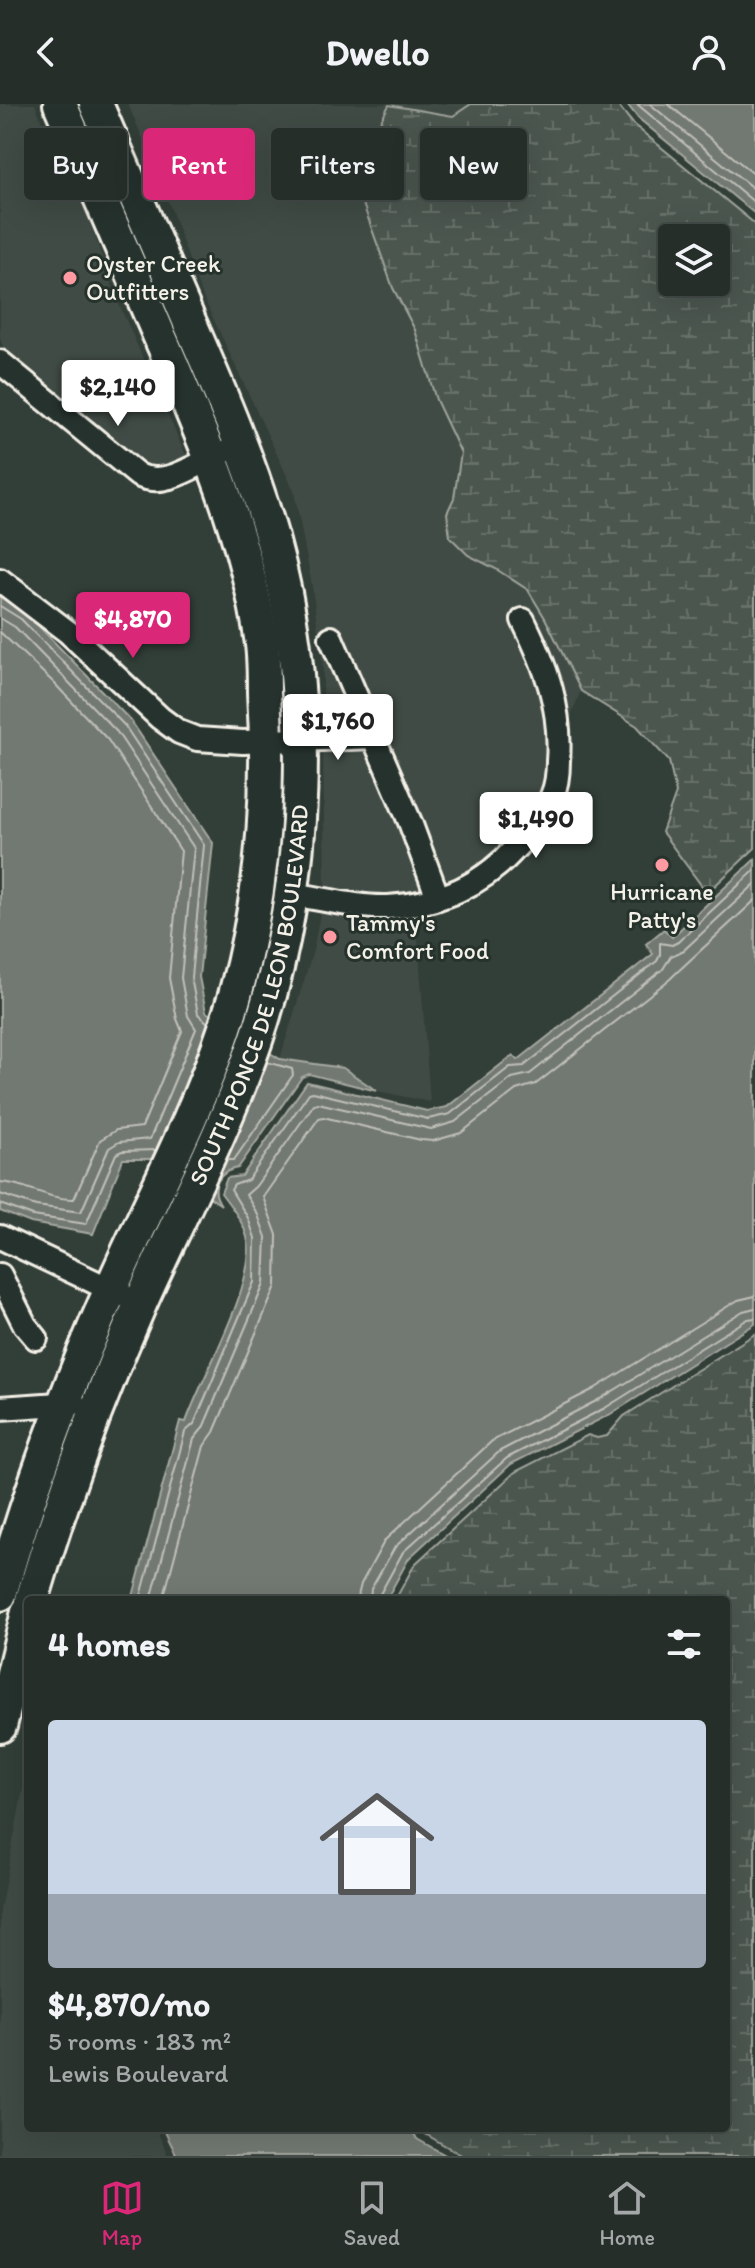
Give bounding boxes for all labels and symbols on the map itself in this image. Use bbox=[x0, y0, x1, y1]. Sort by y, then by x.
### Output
place label: Oyster Creek Outfitters bbox=[86, 249, 221, 306]
marker: Oyster Creek Outfitters bbox=[61, 269, 79, 287]
pin: $2,140 bbox=[53, 360, 183, 428]
pin: $4,870 bbox=[68, 592, 198, 660]
pin: $1,760 bbox=[273, 694, 403, 762]
pin: $1,490 bbox=[471, 792, 601, 860]
street label: SOUTH PONCE DE LEON BOULEVARD bbox=[182, 804, 314, 1190]
marker: Hurricane Patty's bbox=[653, 856, 671, 874]
place label: Hurricane Patty's bbox=[610, 877, 714, 934]
place label: Tammy's Comfort Food bbox=[346, 908, 489, 965]
marker: Tammy's Comfort Food bbox=[321, 928, 339, 946]

